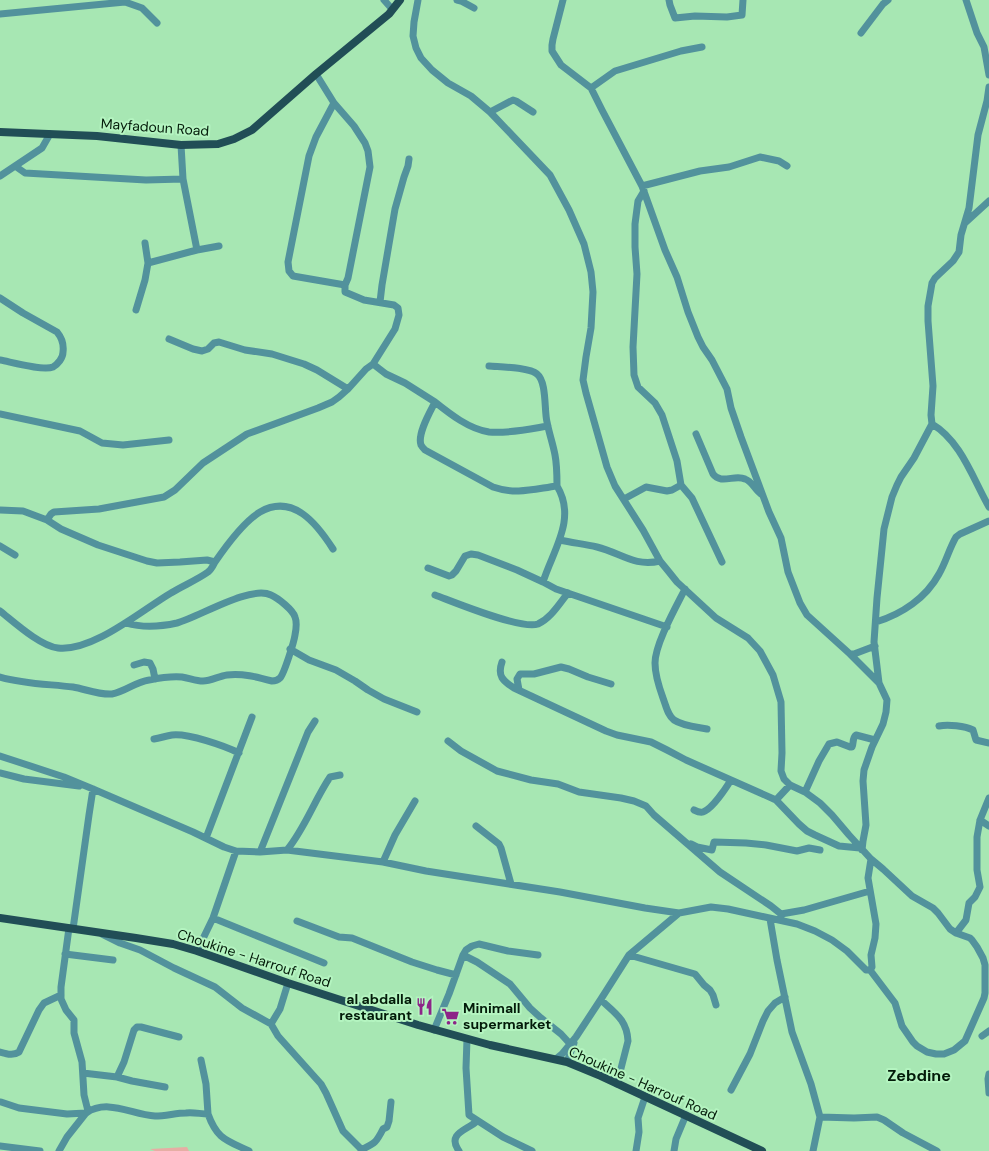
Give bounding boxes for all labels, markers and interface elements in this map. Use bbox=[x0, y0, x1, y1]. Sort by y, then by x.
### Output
street label: Mayfadoun Road bbox=[100, 114, 210, 140]
street label: Choukine - Harrouf Road bbox=[175, 925, 333, 991]
place label: al abdalla restaurant bbox=[339, 990, 412, 1024]
restaurant icon: al abdalla restaurant bbox=[415, 997, 435, 1017]
place label: Minimall supermarket bbox=[463, 999, 551, 1033]
supermarket icon: Minimall supermarket bbox=[440, 1006, 460, 1026]
street label: Choukine - Harrouf Road bbox=[566, 1042, 720, 1124]
district label: Zebdine bbox=[887, 1065, 951, 1086]

